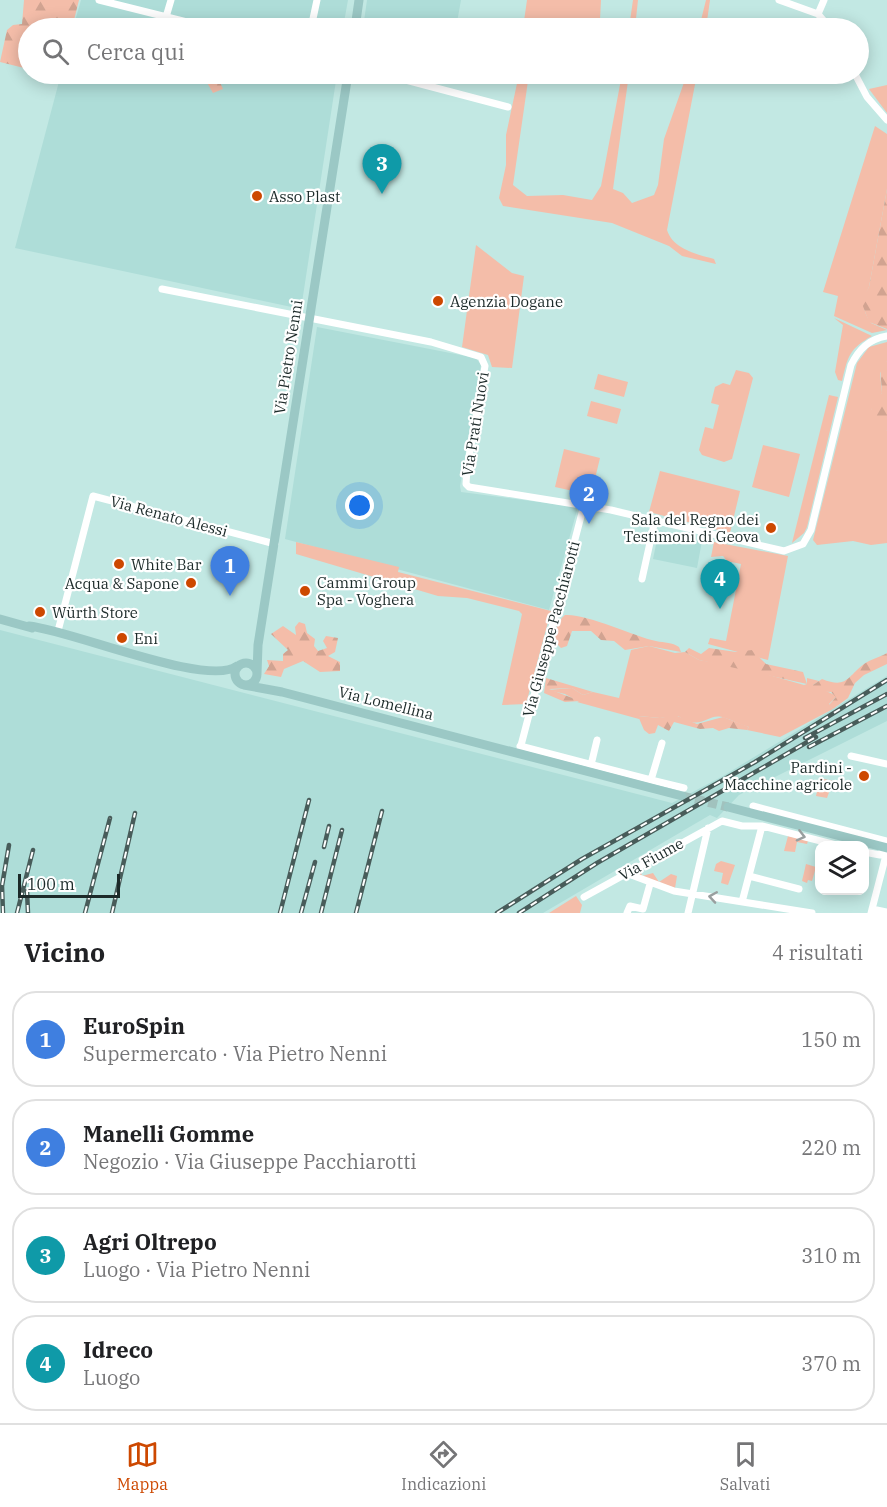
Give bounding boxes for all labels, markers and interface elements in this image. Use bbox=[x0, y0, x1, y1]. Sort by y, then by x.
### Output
search box bbox=[18, 18, 869, 84]
icon: search bbox=[39, 35, 72, 68]
text: Cerca qui bbox=[87, 37, 185, 66]
pin: 3 bbox=[362, 144, 401, 194]
place label: Asso Plast bbox=[269, 187, 340, 206]
marker: Asso Plast bbox=[250, 189, 264, 203]
place label: Agenzia Dogane bbox=[450, 292, 563, 311]
marker: Agenzia Dogane bbox=[431, 294, 445, 308]
street label: Via Pietro Nenni bbox=[270, 298, 306, 416]
street label: Via Prati Nuovi bbox=[457, 370, 493, 478]
pin: 2 bbox=[570, 474, 608, 524]
street label: Via Renato Alessi bbox=[108, 491, 230, 541]
your location bbox=[345, 491, 374, 520]
place label: Sala del Regno dei Testimoni di Geova bbox=[624, 510, 759, 546]
marker: Sala del Regno dei Testimoni di Geova bbox=[764, 521, 778, 535]
street label: Via Giuseppe Pacchiarotti bbox=[518, 539, 584, 719]
pin: 1 bbox=[210, 546, 250, 596]
place label: White Bar bbox=[131, 555, 202, 574]
marker: White Bar bbox=[112, 557, 126, 571]
pin: 4 bbox=[700, 560, 740, 609]
place label: Cammi Group Spa - Voghera bbox=[317, 573, 416, 609]
place label: Acqua & Sapone bbox=[65, 574, 179, 593]
marker: Acqua & Sapone bbox=[184, 576, 198, 590]
marker: Cammi Group Spa - Voghera bbox=[298, 584, 312, 598]
place label: Würth Store bbox=[52, 603, 138, 622]
marker: Würth Store bbox=[33, 605, 47, 619]
place label: Eni bbox=[134, 629, 158, 648]
marker: Eni bbox=[115, 631, 129, 645]
street label: Via Lomellina bbox=[337, 682, 435, 724]
place label: Pardini - Macchine agricole bbox=[724, 758, 852, 794]
marker: Pardini - Macchine agricole bbox=[857, 769, 871, 783]
one-way arrow bbox=[796, 828, 806, 841]
street label: Via Fiume bbox=[615, 833, 687, 885]
map controls bbox=[815, 841, 869, 895]
button: layers bbox=[815, 841, 869, 895]
scale bar bbox=[18, 871, 120, 898]
text: 100 m bbox=[27, 874, 75, 894]
one-way arrow bbox=[708, 892, 718, 904]
text: Vicino bbox=[24, 935, 105, 969]
text: 4 risultati bbox=[772, 939, 863, 966]
text: EuroSpin bbox=[83, 1011, 185, 1040]
text: 1 bbox=[40, 1026, 52, 1053]
text: 150 m bbox=[801, 1026, 861, 1053]
text: Supermercato · Via Pietro Nenni bbox=[83, 1040, 387, 1067]
text: Manelli Gomme bbox=[83, 1119, 254, 1148]
text: 2 bbox=[40, 1134, 52, 1161]
text: 220 m bbox=[801, 1134, 861, 1161]
text: Negozio · Via Giuseppe Pacchiarotti bbox=[83, 1148, 417, 1175]
text: Agri Oltrepo bbox=[83, 1227, 217, 1256]
text: 3 bbox=[40, 1242, 52, 1269]
text: 310 m bbox=[801, 1242, 861, 1269]
text: Luogo · Via Pietro Nenni bbox=[83, 1256, 310, 1283]
text: Idreco bbox=[83, 1335, 153, 1364]
text: 4 bbox=[40, 1350, 52, 1377]
text: 370 m bbox=[801, 1350, 861, 1377]
text: Luogo bbox=[83, 1364, 140, 1391]
tab: Mappa bbox=[117, 1438, 168, 1494]
tab: Indicazioni bbox=[401, 1438, 486, 1494]
tab: Salvati bbox=[720, 1438, 770, 1494]

